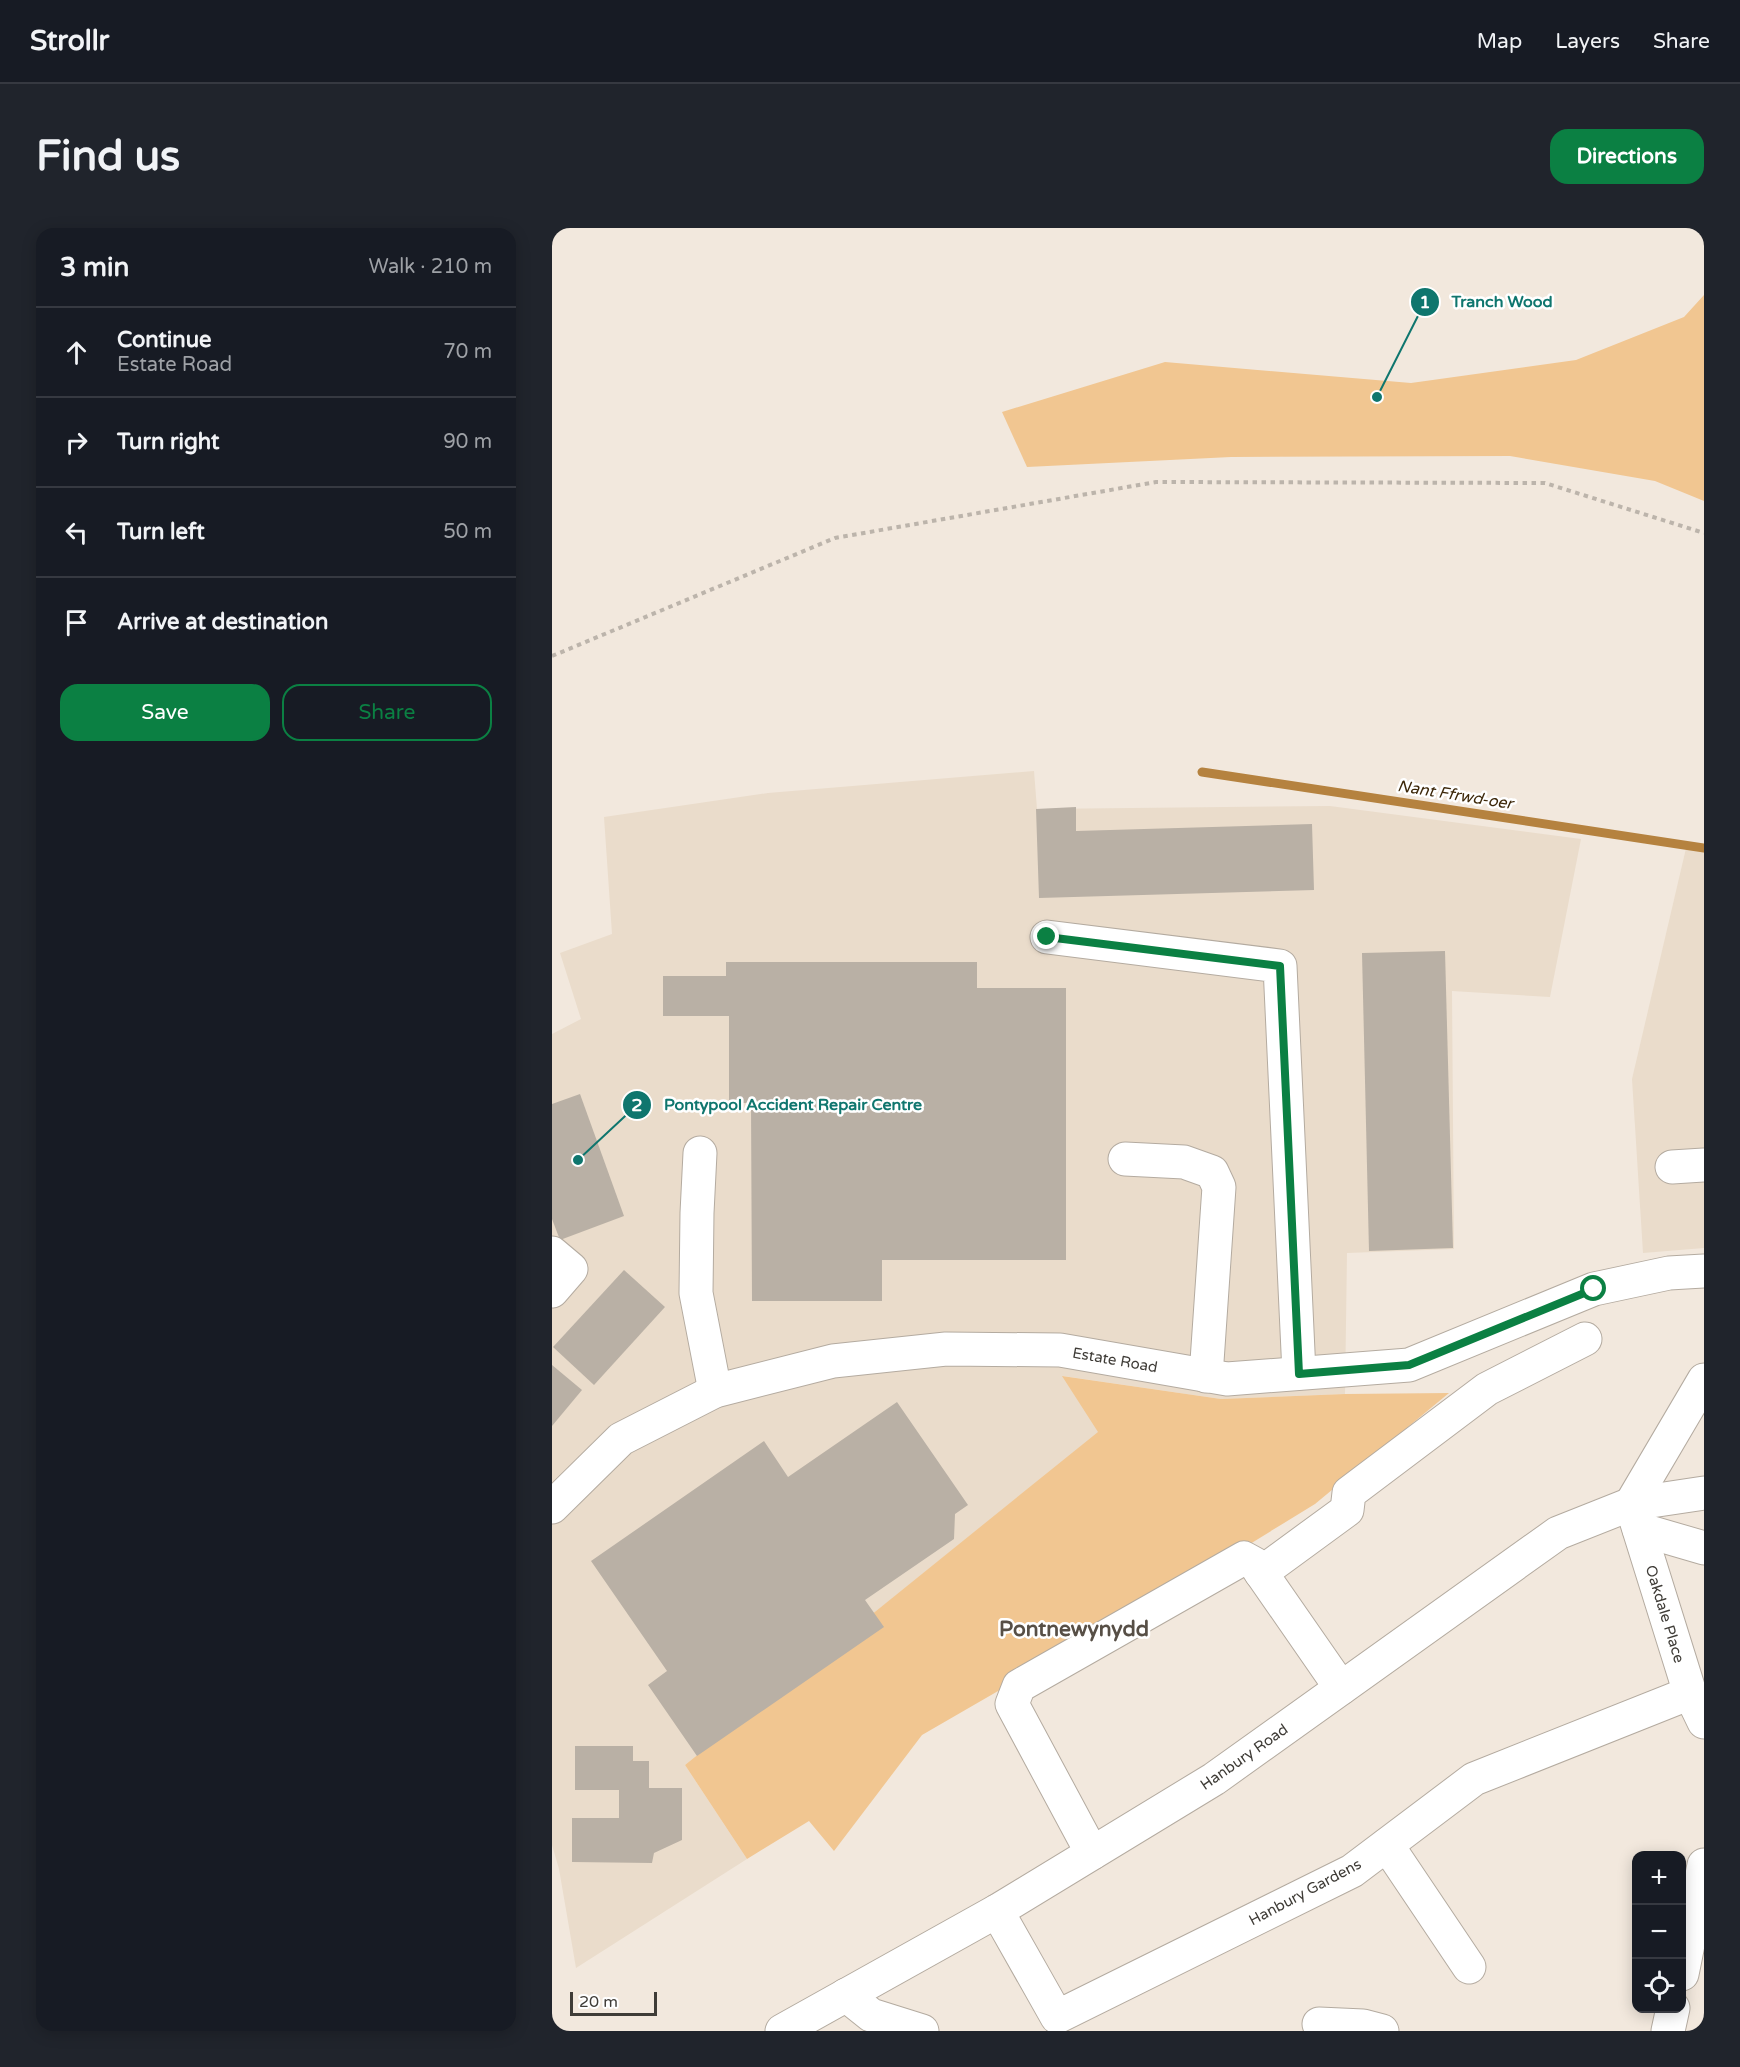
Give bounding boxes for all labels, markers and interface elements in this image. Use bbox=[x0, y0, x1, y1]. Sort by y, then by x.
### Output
text: Strollr bbox=[30, 24, 109, 58]
text: Map bbox=[1477, 29, 1522, 54]
text: Layers bbox=[1555, 29, 1620, 54]
text: Share bbox=[1653, 29, 1710, 54]
button: Directions bbox=[1550, 129, 1704, 184]
text: Find us bbox=[36, 131, 180, 182]
text: 3 min bbox=[60, 252, 129, 283]
text: Walk · 210 m bbox=[369, 255, 492, 279]
callout: Tranch Wood bbox=[1410, 285, 1565, 319]
text: 1 bbox=[1419, 291, 1431, 313]
text: Tranch Wood bbox=[1450, 292, 1553, 312]
text: Continue bbox=[117, 327, 212, 353]
icon: ahead bbox=[60, 336, 93, 369]
text: 70 m bbox=[443, 340, 492, 364]
text: Estate Road bbox=[117, 353, 232, 377]
icon: right bbox=[60, 426, 93, 459]
text: Turn right bbox=[117, 429, 219, 455]
text: 90 m bbox=[443, 430, 492, 454]
icon: left bbox=[60, 516, 93, 549]
text: Turn left bbox=[117, 519, 205, 545]
text: 50 m bbox=[443, 520, 492, 544]
icon: arrive bbox=[60, 606, 93, 639]
text: Arrive at destination bbox=[117, 609, 328, 635]
button: Save bbox=[60, 684, 270, 741]
button: Share bbox=[282, 684, 492, 741]
water label: Nant Ffrwd-oer bbox=[1396, 776, 1516, 814]
route end bbox=[1033, 923, 1059, 949]
callout: Pontypool Accident Repair Centre bbox=[622, 1088, 934, 1122]
text: 2 bbox=[631, 1094, 643, 1116]
text: Pontypool Accident Repair Centre bbox=[664, 1095, 922, 1115]
route start bbox=[1580, 1275, 1606, 1301]
street label: Estate Road bbox=[1071, 1344, 1159, 1376]
street label: Oakdale Place bbox=[1642, 1563, 1688, 1665]
district label: Pontnewynydd bbox=[999, 1617, 1149, 1642]
street label: Hanbury Road bbox=[1197, 1720, 1291, 1794]
map controls bbox=[1632, 1851, 1686, 2013]
button: + bbox=[1632, 1851, 1686, 1905]
street label: Hanbury Gardens bbox=[1246, 1855, 1364, 1929]
button: − bbox=[1632, 1905, 1686, 1959]
button: locate bbox=[1632, 1959, 1686, 2013]
scale bar bbox=[570, 1989, 657, 2016]
text: 20 m bbox=[579, 1992, 618, 2012]

